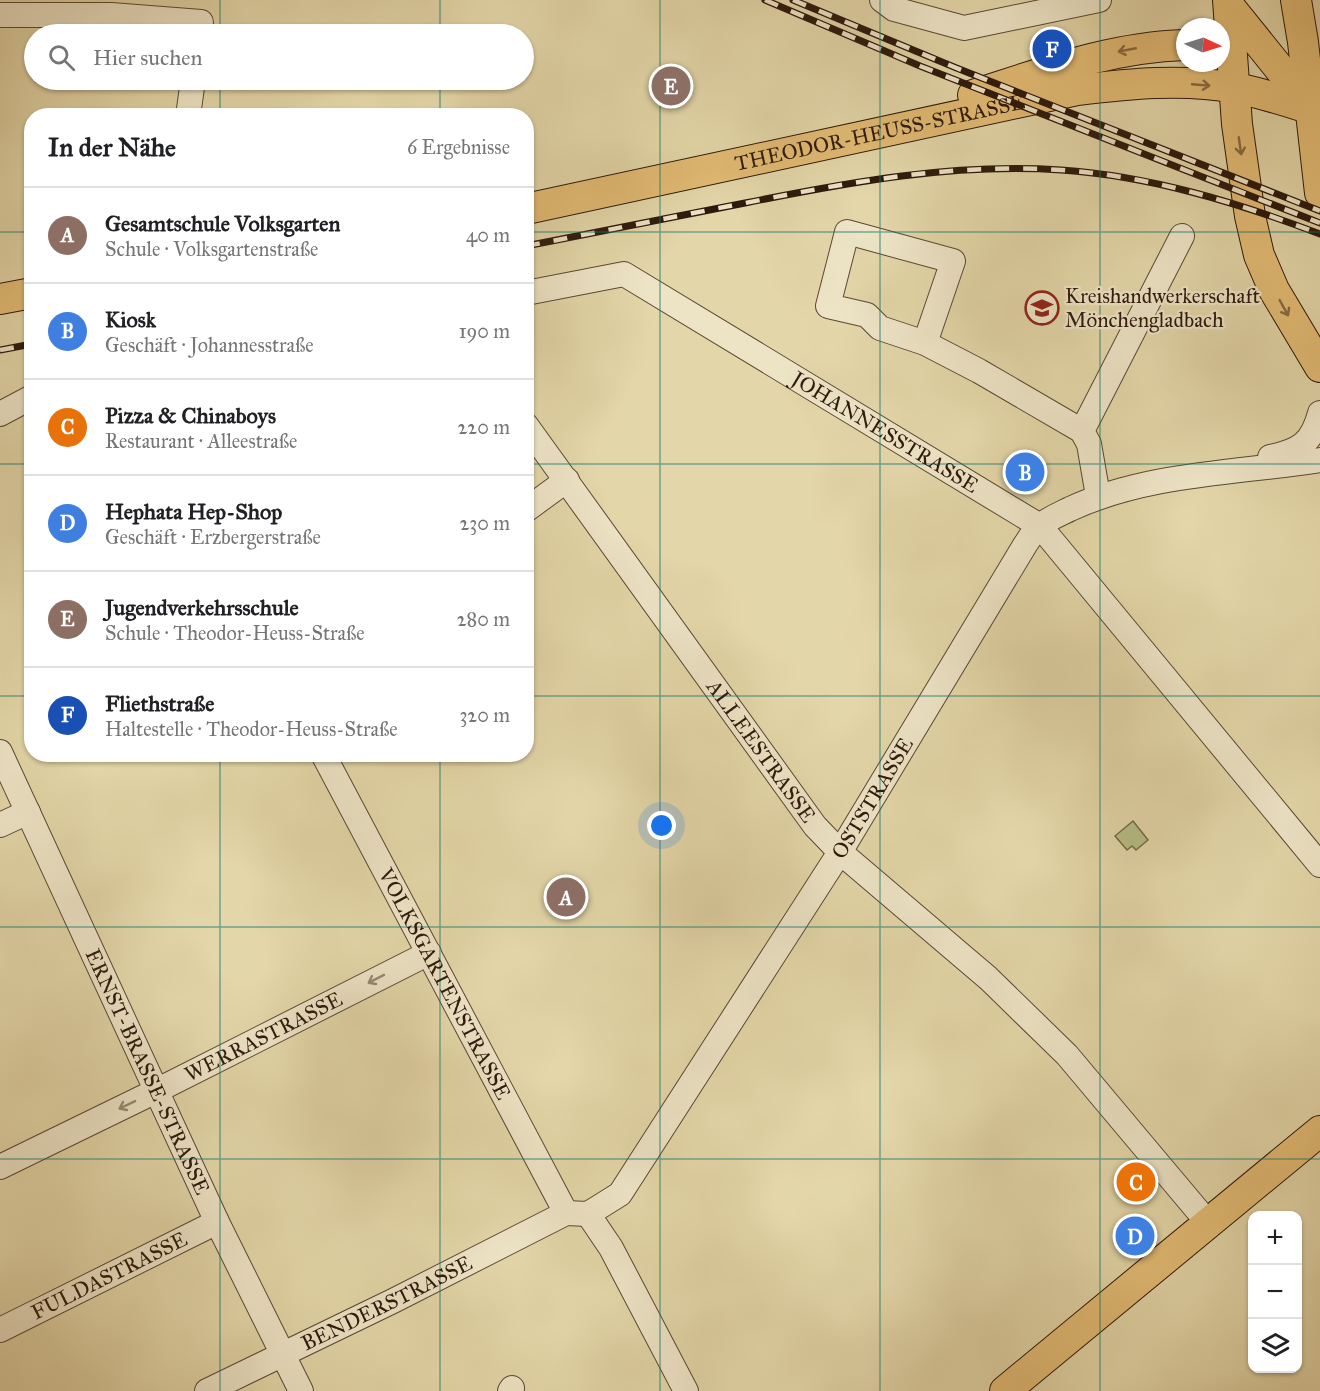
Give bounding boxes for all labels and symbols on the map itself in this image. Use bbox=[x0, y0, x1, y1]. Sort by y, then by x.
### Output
north arrow bbox=[1176, 18, 1230, 72]
pin: F bbox=[1032, 26, 1072, 72]
one-way arrow bbox=[1118, 45, 1137, 56]
pin: E bbox=[652, 64, 690, 109]
one-way arrow bbox=[1191, 80, 1211, 91]
street label: THEODOR-HEUSS-STRASSE bbox=[732, 89, 1027, 177]
one-way arrow bbox=[1235, 136, 1246, 155]
place label: Kreishandwerkerschaft Mönchengladbach bbox=[1065, 283, 1261, 333]
school or university icon: Kreishandwerkerschaft Mönchengladbach bbox=[1024, 290, 1060, 326]
one-way arrow bbox=[1278, 299, 1290, 316]
street label: JOHANNESSTRASSE bbox=[785, 365, 983, 499]
pin: B bbox=[1006, 450, 1044, 494]
street label: ALLEESTRASSE bbox=[700, 674, 821, 828]
street label: OSTSTRASSE bbox=[826, 733, 919, 864]
your location bbox=[647, 811, 676, 840]
street label: VOLKSGARTENSTRASSE bbox=[372, 863, 517, 1104]
pin: A bbox=[546, 874, 586, 920]
street label: ERNST-BRASSE-STRASSE bbox=[80, 945, 215, 1199]
one-way arrow bbox=[368, 974, 386, 986]
street label: WERRASTRASSE bbox=[180, 986, 347, 1087]
one-way arrow bbox=[119, 1100, 137, 1112]
pin: C bbox=[1116, 1160, 1156, 1204]
pin: D bbox=[1116, 1214, 1154, 1258]
street label: FULDASTRASSE bbox=[27, 1226, 191, 1325]
street label: BENDERSTRASSE bbox=[297, 1250, 476, 1356]

